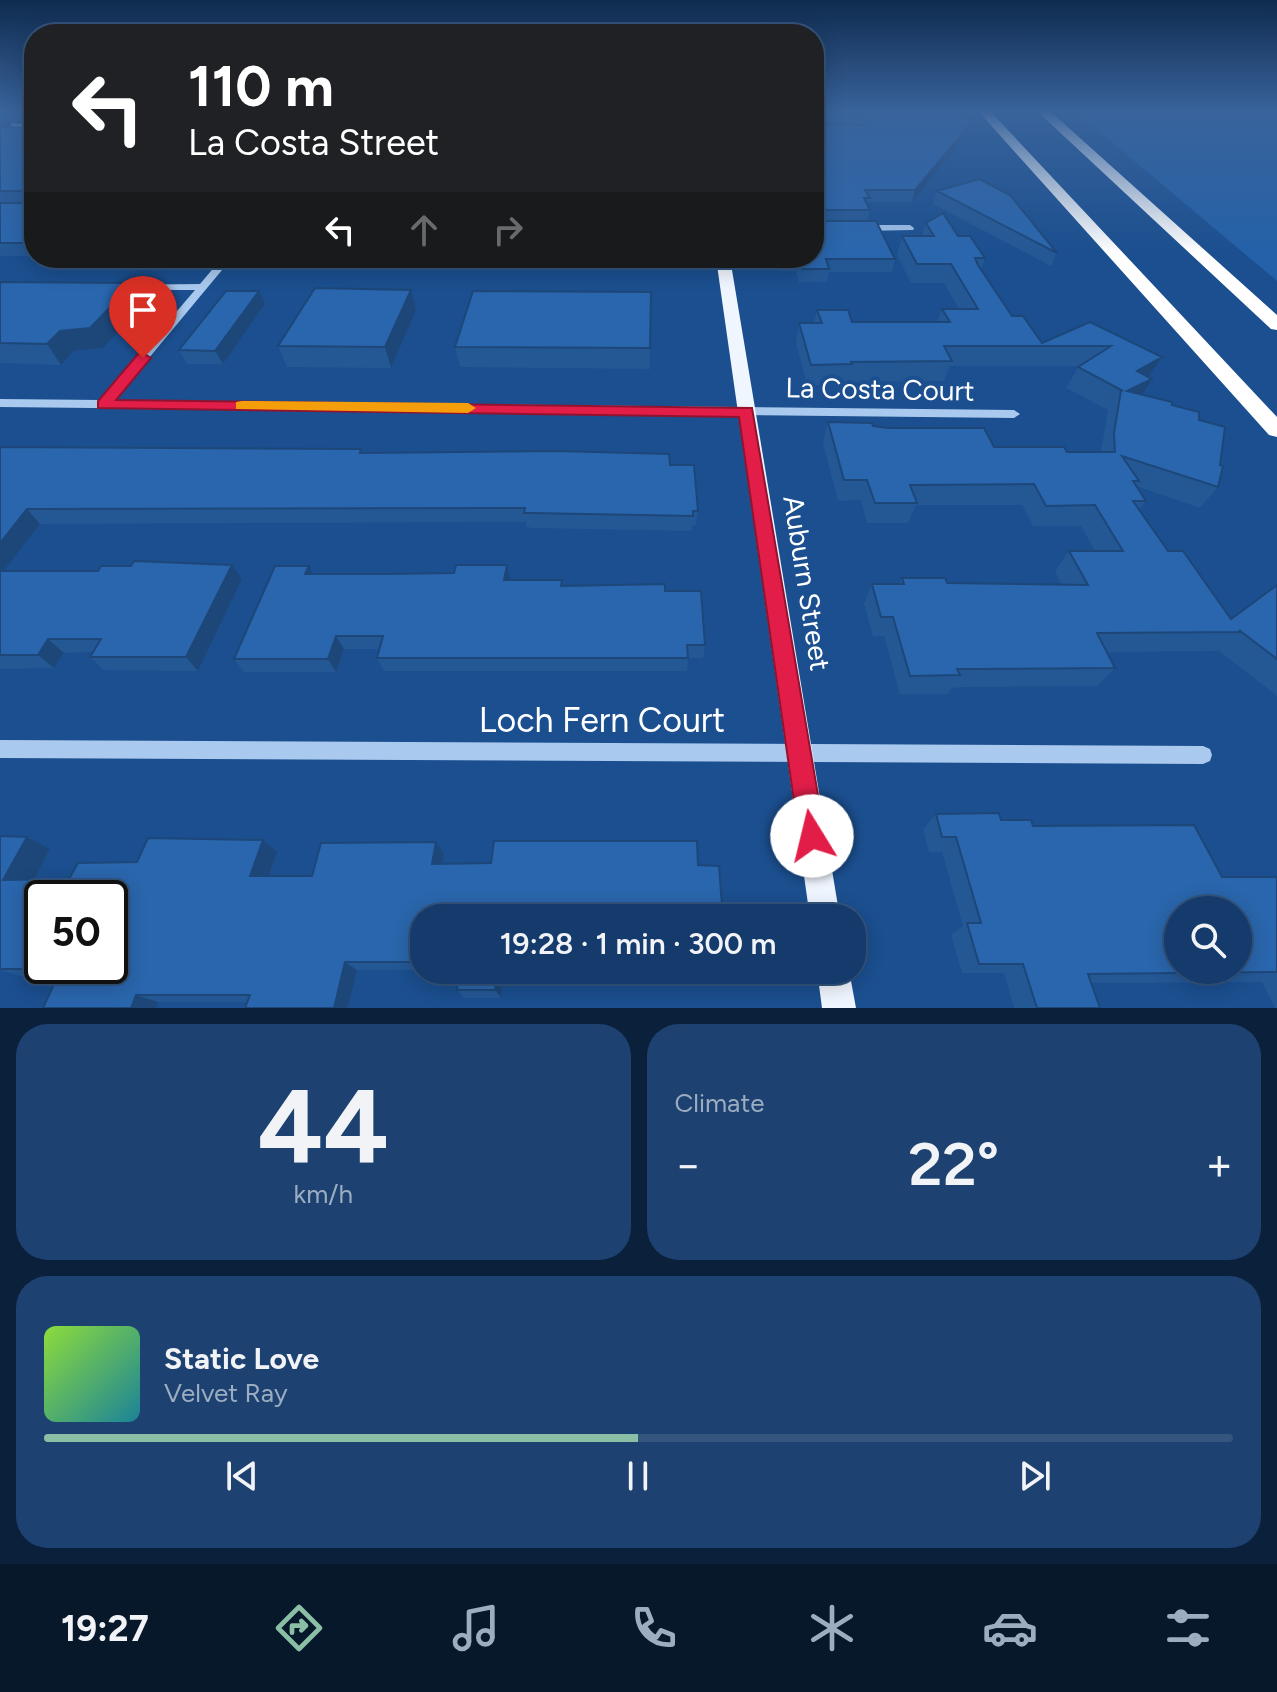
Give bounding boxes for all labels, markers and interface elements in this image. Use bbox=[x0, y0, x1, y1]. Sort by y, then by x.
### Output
text: 110 m bbox=[188, 53, 334, 120]
icon: left bbox=[56, 56, 160, 160]
text: La Costa Street bbox=[188, 121, 439, 164]
icon: left bbox=[318, 208, 362, 252]
icon: ahead bbox=[402, 208, 446, 252]
icon: right bbox=[486, 208, 530, 252]
pin bbox=[109, 276, 177, 358]
icon: arrive bbox=[121, 288, 165, 332]
street label: La Costa Court bbox=[785, 370, 975, 408]
street label: Auburn Street bbox=[776, 493, 838, 673]
street label: Loch Fern Court bbox=[479, 700, 725, 741]
position arrow bbox=[770, 794, 854, 878]
speed limit sign: 50 bbox=[24, 880, 128, 984]
map controls bbox=[1164, 896, 1252, 984]
button: search bbox=[1164, 896, 1252, 984]
text: 19:28 · 1 min · 300 m bbox=[500, 925, 776, 962]
text: 44 bbox=[257, 1063, 389, 1188]
text: Climate bbox=[675, 1087, 764, 1119]
text: 22° bbox=[908, 1128, 999, 1200]
text: − bbox=[675, 1138, 702, 1191]
text: + bbox=[1206, 1138, 1233, 1191]
text: km/h bbox=[294, 1178, 353, 1210]
text: Static Love bbox=[164, 1340, 319, 1377]
text: Velvet Ray bbox=[164, 1377, 288, 1409]
icon: previous bbox=[220, 1454, 264, 1498]
icon: pause bbox=[616, 1454, 660, 1498]
icon: next bbox=[1013, 1454, 1057, 1498]
icon: directions bbox=[271, 1600, 327, 1656]
icon: music bbox=[448, 1600, 504, 1656]
icon: phone bbox=[626, 1600, 682, 1656]
icon: climate bbox=[804, 1600, 860, 1656]
icon: car bbox=[982, 1600, 1038, 1656]
icon: filters bbox=[1160, 1600, 1216, 1656]
text: 19:27 bbox=[61, 1607, 149, 1650]

